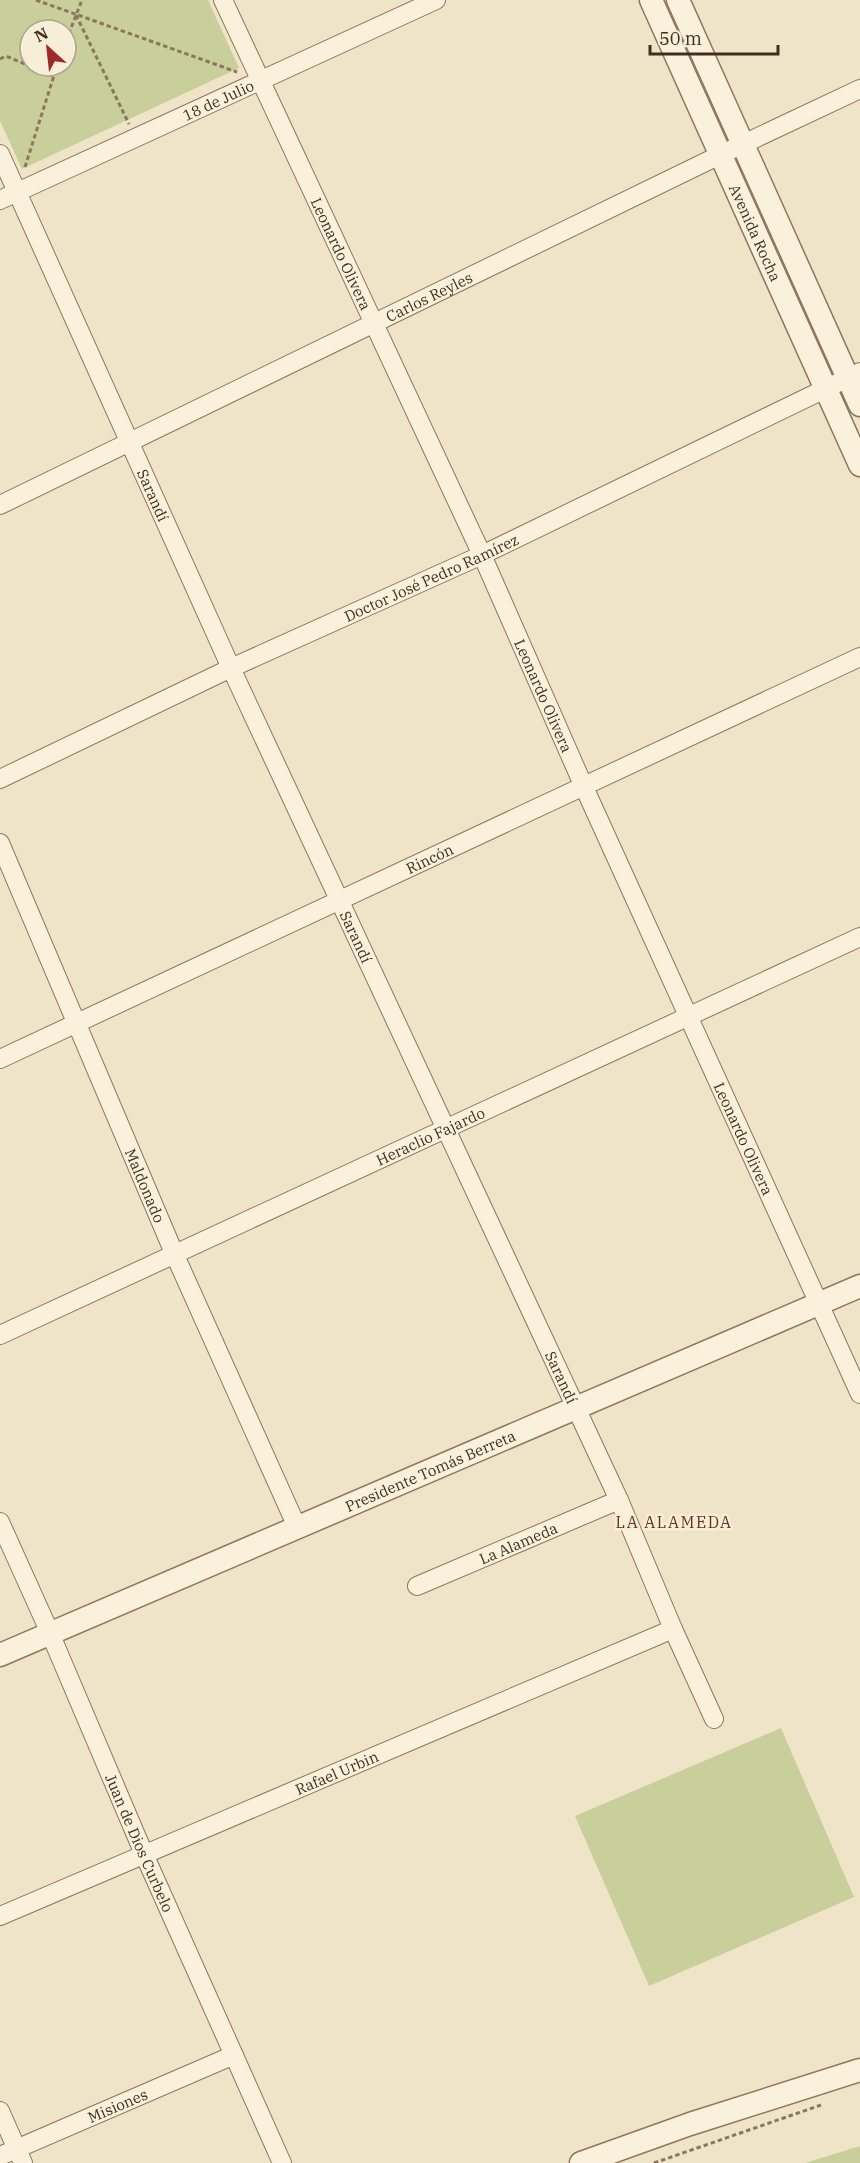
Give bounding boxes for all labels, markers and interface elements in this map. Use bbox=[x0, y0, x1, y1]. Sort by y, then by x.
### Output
north arrow bbox=[18, 18, 78, 78]
scale bar bbox=[650, 18, 778, 56]
text: N bbox=[31, 23, 51, 46]
text: 50 m bbox=[659, 27, 702, 50]
street label: 18 de Julio bbox=[180, 75, 257, 124]
street label: Avenida Rocha bbox=[725, 181, 786, 284]
street label: Leonardo Olivera bbox=[307, 195, 376, 313]
street label: Carlos Reyles bbox=[383, 267, 475, 326]
street label: Sarandí bbox=[133, 466, 173, 525]
street label: Doctor José Pedro Ramírez bbox=[341, 529, 521, 625]
street label: Leonardo Olivera bbox=[511, 636, 577, 755]
street label: Rincón bbox=[403, 839, 456, 877]
street label: Sarandí bbox=[336, 908, 377, 966]
street label: Leonardo Olivera bbox=[710, 1079, 778, 1198]
street label: Heraclio Fajardo bbox=[373, 1103, 488, 1169]
street label: Maldonado bbox=[121, 1145, 169, 1225]
street label: Sarandí bbox=[541, 1348, 582, 1406]
street label: Presidente Tomás Berreta bbox=[342, 1426, 518, 1515]
district label: LA ALAMEDA bbox=[615, 1512, 733, 1532]
street label: La Alameda bbox=[476, 1518, 560, 1568]
street label: Rafael Urbin bbox=[292, 1746, 382, 1799]
street label: Juan de Dios Curbelo bbox=[102, 1771, 178, 1915]
street label: Misiones bbox=[85, 2084, 150, 2127]

